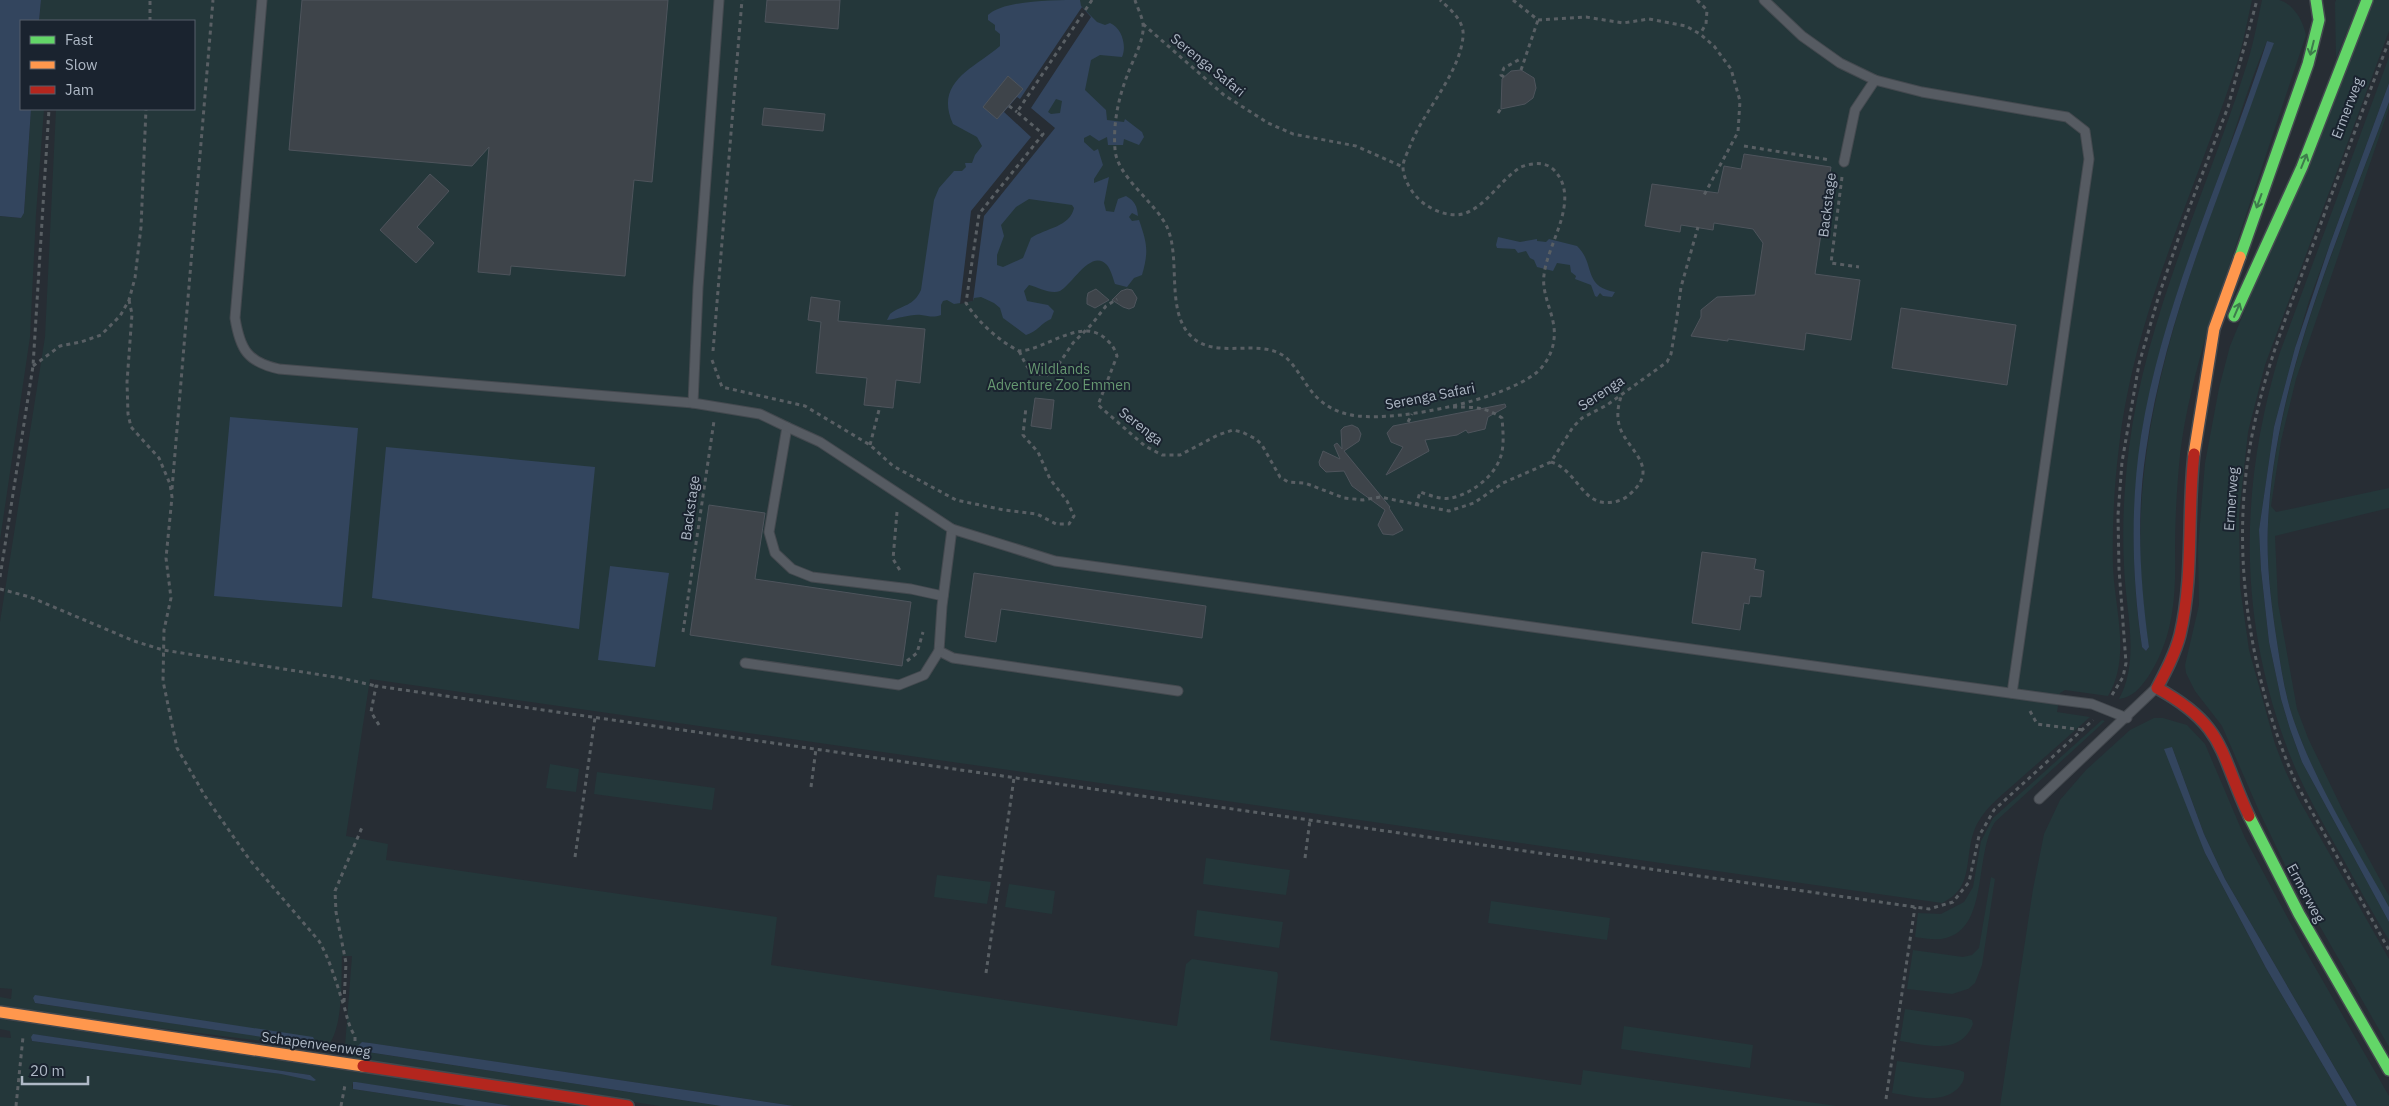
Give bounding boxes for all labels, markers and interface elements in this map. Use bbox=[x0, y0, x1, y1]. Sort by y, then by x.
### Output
legend bbox=[20, 20, 195, 110]
street label: Serenga Safari bbox=[1167, 29, 1249, 101]
text: Fast bbox=[65, 30, 93, 49]
one-way arrow bbox=[2307, 39, 2316, 55]
text: Slow bbox=[65, 55, 98, 74]
street label: Ermerweg bbox=[2327, 74, 2367, 141]
text: Jam bbox=[65, 80, 94, 99]
one-way arrow bbox=[2300, 154, 2309, 169]
street label: Backstage bbox=[1814, 171, 1840, 238]
one-way arrow bbox=[2254, 193, 2263, 209]
one-way arrow bbox=[2232, 303, 2242, 318]
park label: Wildlands Adventure Zoo Emmen bbox=[987, 360, 1131, 394]
street label: Serenga bbox=[1575, 371, 1628, 415]
street label: Serenga Safari bbox=[1384, 378, 1476, 414]
street label: Serenga bbox=[1115, 403, 1167, 449]
street label: Ermerweg bbox=[2220, 466, 2242, 532]
street label: Backstage bbox=[677, 474, 703, 541]
street label: Ermerweg bbox=[2283, 860, 2329, 926]
street label: Schapenveenweg bbox=[260, 1027, 372, 1061]
scale bar bbox=[22, 1054, 89, 1086]
text: 20 m bbox=[30, 1061, 65, 1080]

